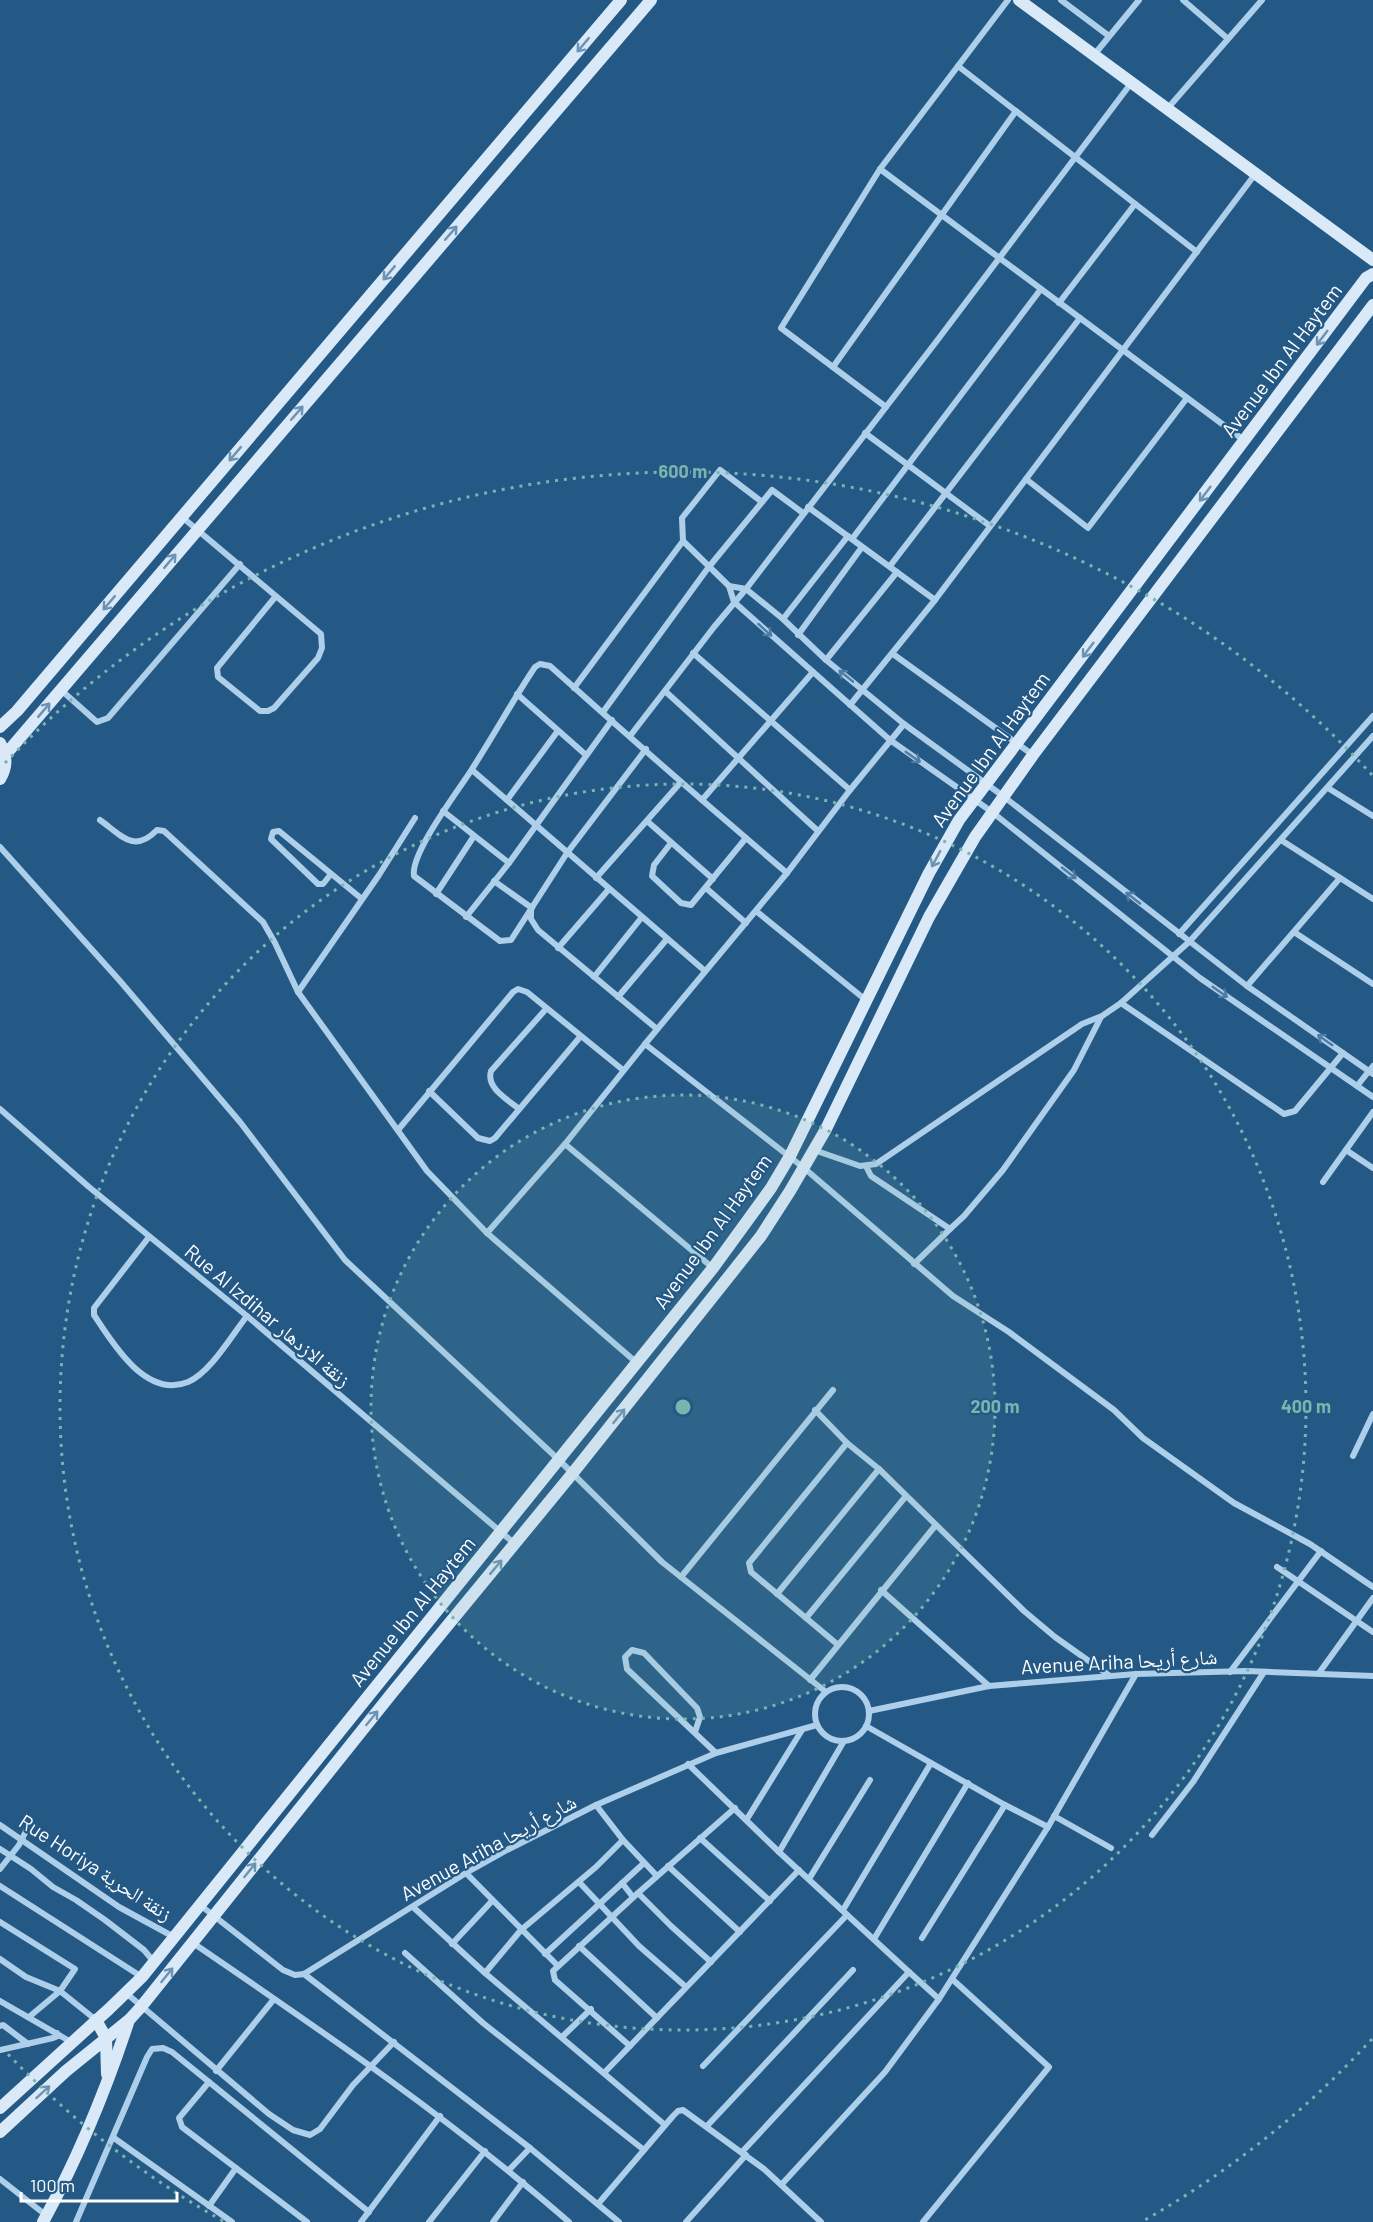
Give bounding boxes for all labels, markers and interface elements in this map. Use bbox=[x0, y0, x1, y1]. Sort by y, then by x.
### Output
one-way arrow bbox=[576, 37, 590, 52]
one-way arrow bbox=[444, 226, 458, 241]
one-way arrow bbox=[382, 265, 396, 280]
street label: Avenue Ibn Al Haytem bbox=[1216, 279, 1346, 441]
one-way arrow bbox=[1315, 330, 1328, 346]
one-way arrow bbox=[290, 406, 304, 421]
one-way arrow bbox=[229, 446, 242, 462]
text: 600 m bbox=[659, 460, 707, 482]
one-way arrow bbox=[1198, 486, 1211, 502]
one-way arrow bbox=[163, 554, 177, 569]
one-way arrow bbox=[102, 595, 116, 610]
one-way arrow bbox=[757, 623, 772, 637]
one-way arrow bbox=[1081, 642, 1094, 658]
street label: Avenue Ibn Al Haytem bbox=[926, 667, 1054, 831]
one-way arrow bbox=[839, 669, 854, 683]
one-way arrow bbox=[37, 702, 50, 718]
one-way arrow bbox=[904, 751, 921, 763]
one-way arrow bbox=[930, 849, 942, 867]
one-way arrow bbox=[1061, 867, 1077, 880]
one-way arrow bbox=[1125, 892, 1141, 905]
one-way arrow bbox=[1211, 986, 1227, 998]
one-way arrow bbox=[1318, 1034, 1334, 1047]
street label: Avenue Ibn Al Haytem bbox=[648, 1149, 776, 1313]
street label: Rue Al Izdihar زنقة الازدهار bbox=[180, 1239, 356, 1391]
text: 200 m bbox=[970, 1395, 1020, 1417]
text: 400 m bbox=[1281, 1395, 1331, 1417]
centre of rings bbox=[673, 1397, 693, 1417]
one-way arrow bbox=[612, 1409, 626, 1424]
street label: Avenue Ibn Al Haytem bbox=[344, 1531, 480, 1691]
one-way arrow bbox=[489, 1560, 503, 1575]
street label: Avenue Ariha شارع أريحا bbox=[1020, 1644, 1218, 1680]
one-way arrow bbox=[365, 1710, 378, 1726]
street label: Avenue Ariha شارع أريحا bbox=[396, 1789, 581, 1907]
street label: Rue Horiya زنقة الحرية bbox=[15, 1809, 177, 1926]
one-way arrow bbox=[243, 1863, 257, 1878]
one-way arrow bbox=[160, 1967, 173, 1983]
one-way arrow bbox=[35, 2085, 50, 2099]
scale bar bbox=[21, 2165, 177, 2203]
text: 100 m bbox=[30, 2174, 75, 2196]

